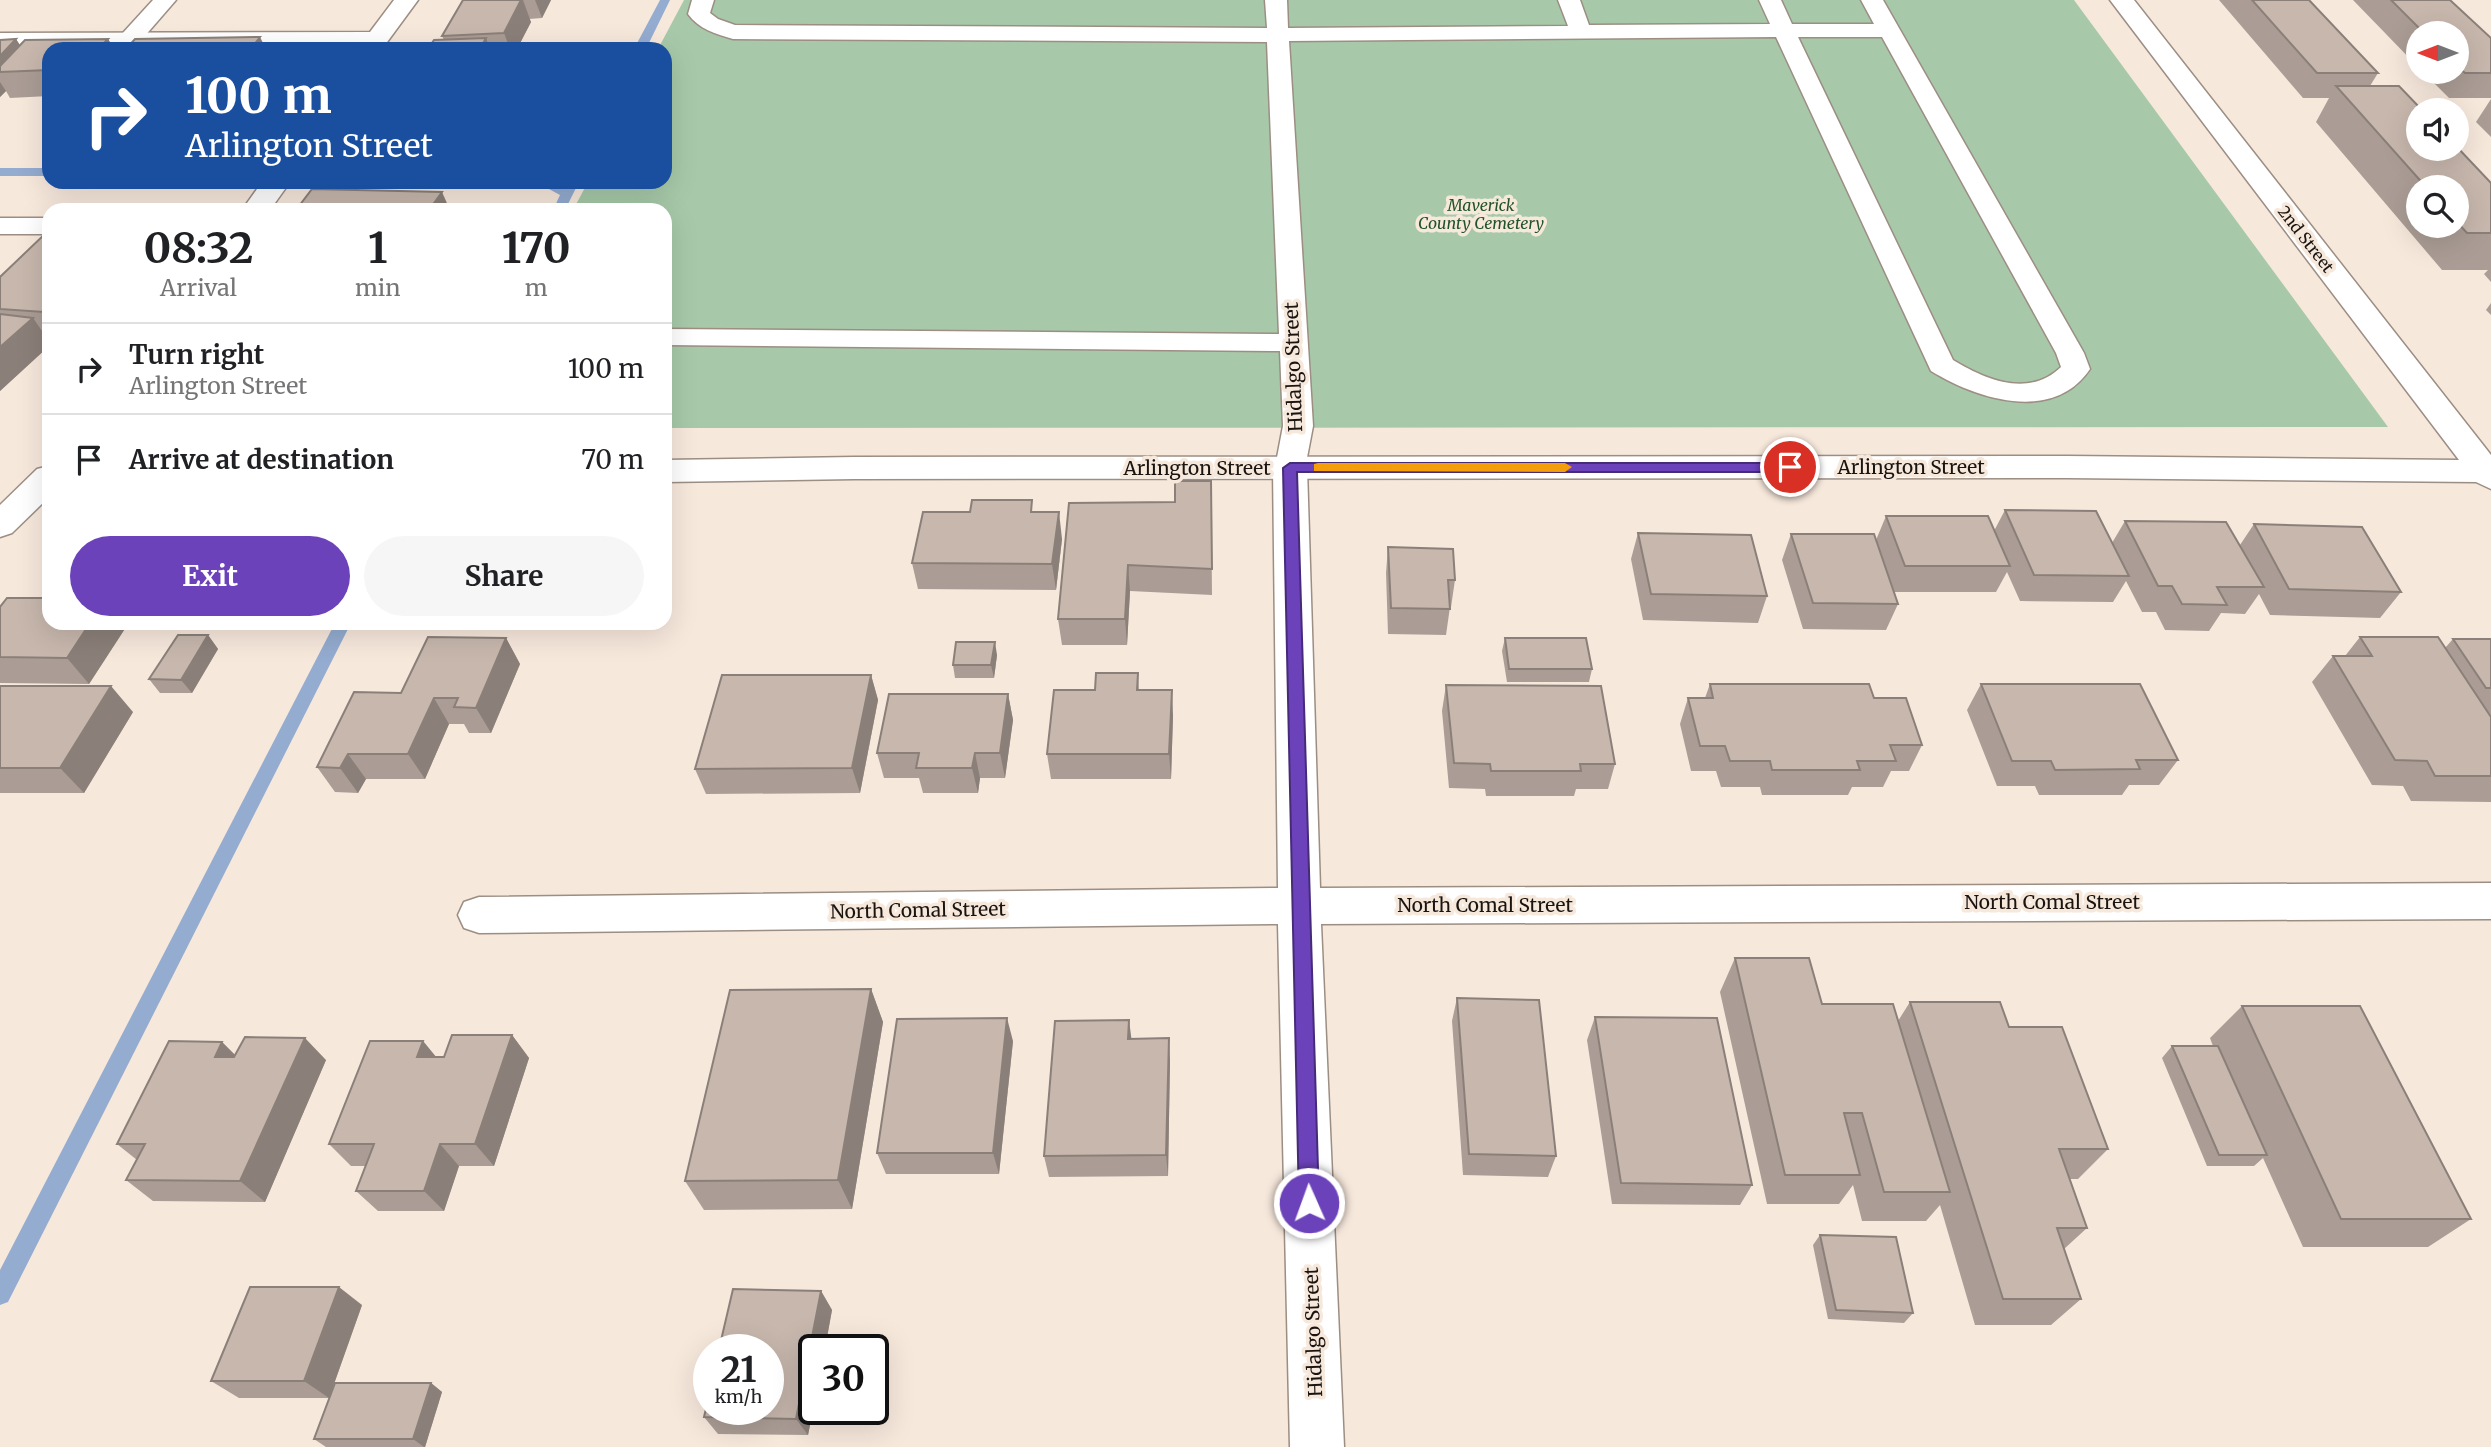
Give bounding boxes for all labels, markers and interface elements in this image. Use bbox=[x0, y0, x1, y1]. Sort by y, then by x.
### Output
north arrow bbox=[2406, 21, 2469, 84]
map controls bbox=[2406, 21, 2469, 238]
text: 100 m bbox=[185, 65, 332, 126]
icon: right bbox=[70, 70, 161, 161]
button: sound bbox=[2406, 98, 2469, 161]
text: Arlington Street bbox=[185, 126, 433, 166]
button: search bbox=[2406, 175, 2469, 238]
park label: Maverick County Cemetery bbox=[1418, 195, 1544, 233]
street label: 2nd Street bbox=[2274, 202, 2339, 277]
text: 08:32 bbox=[143, 222, 253, 274]
text: 1 bbox=[368, 222, 387, 274]
text: 170 bbox=[502, 222, 571, 274]
text: Arrival bbox=[160, 273, 237, 302]
text: min bbox=[355, 273, 400, 302]
text: m bbox=[525, 273, 548, 302]
street label: Hidalgo Street bbox=[1279, 301, 1307, 432]
text: Turn right bbox=[129, 338, 264, 371]
icon: right bbox=[70, 350, 108, 388]
text: 100 m bbox=[568, 352, 644, 385]
text: Arlington Street bbox=[129, 371, 307, 400]
pin bbox=[1760, 437, 1820, 497]
icon: arrive bbox=[70, 441, 108, 479]
text: Arrive at destination bbox=[129, 443, 394, 476]
text: 70 m bbox=[581, 443, 644, 476]
icon: arrive bbox=[1771, 448, 1809, 486]
street label: Arlington Street bbox=[1836, 455, 1985, 479]
street label: Arlington Street bbox=[1122, 456, 1271, 480]
button: Exit bbox=[70, 536, 350, 616]
button: Share bbox=[364, 536, 644, 616]
street label: North Comal Street bbox=[1964, 890, 2140, 914]
street label: North Comal Street bbox=[1397, 893, 1573, 917]
street label: North Comal Street bbox=[830, 896, 1007, 924]
position arrow bbox=[1272, 1166, 1346, 1240]
street label: Hidalgo Street bbox=[1299, 1266, 1327, 1397]
speed limit sign: 30 bbox=[798, 1334, 889, 1425]
text: 21 bbox=[721, 1348, 756, 1392]
text: km/h bbox=[715, 1385, 762, 1408]

